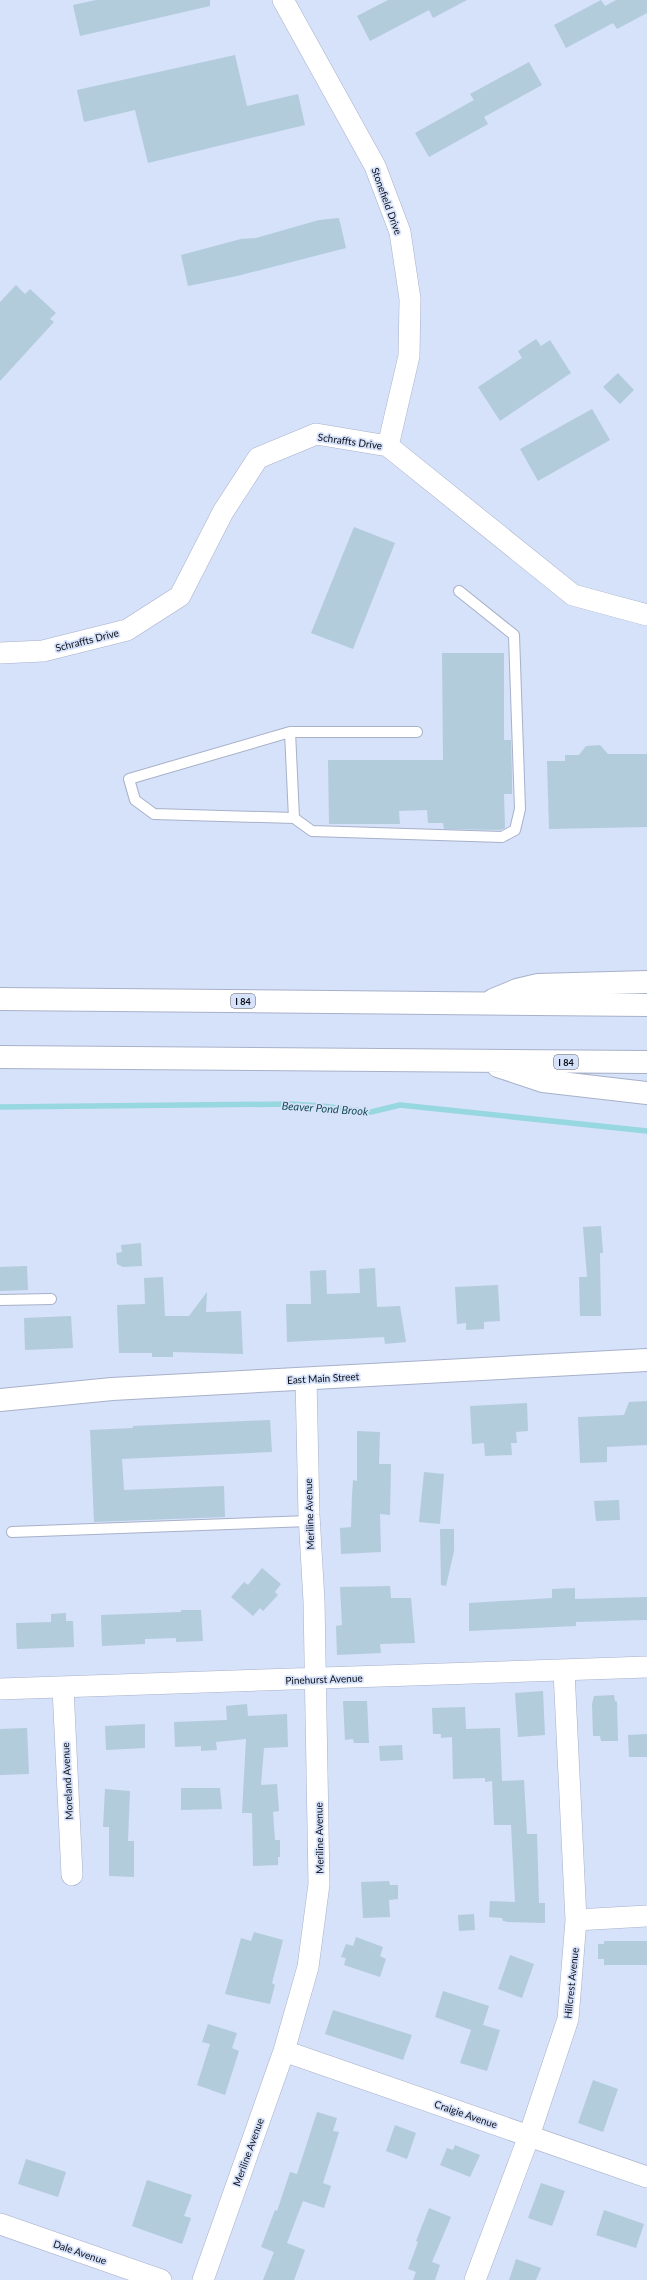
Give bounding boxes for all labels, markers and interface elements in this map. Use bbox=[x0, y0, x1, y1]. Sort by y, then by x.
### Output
street label: Stonefield Drive bbox=[369, 166, 405, 236]
street label: Schraffts Drive bbox=[317, 431, 383, 451]
street label: Schraffts Drive bbox=[54, 626, 120, 654]
road number: I 84 bbox=[231, 994, 255, 1008]
road number: I 84 bbox=[554, 1055, 578, 1069]
water label: Beaver Pond Brook bbox=[281, 1098, 369, 1118]
street label: East Main Street bbox=[287, 1370, 360, 1386]
street label: Meriline Avenue bbox=[302, 1478, 316, 1550]
street label: Pinehurst Avenue bbox=[285, 1672, 363, 1686]
street label: Moreland Avenue bbox=[59, 1742, 75, 1820]
street label: Meriline Avenue bbox=[312, 1802, 326, 1874]
street label: Hillcrest Avenue bbox=[561, 1947, 581, 2019]
street label: Craigie Avenue bbox=[433, 2098, 499, 2130]
street label: Meriline Avenue bbox=[230, 2116, 266, 2188]
street label: Dale Avenue bbox=[52, 2237, 108, 2267]

